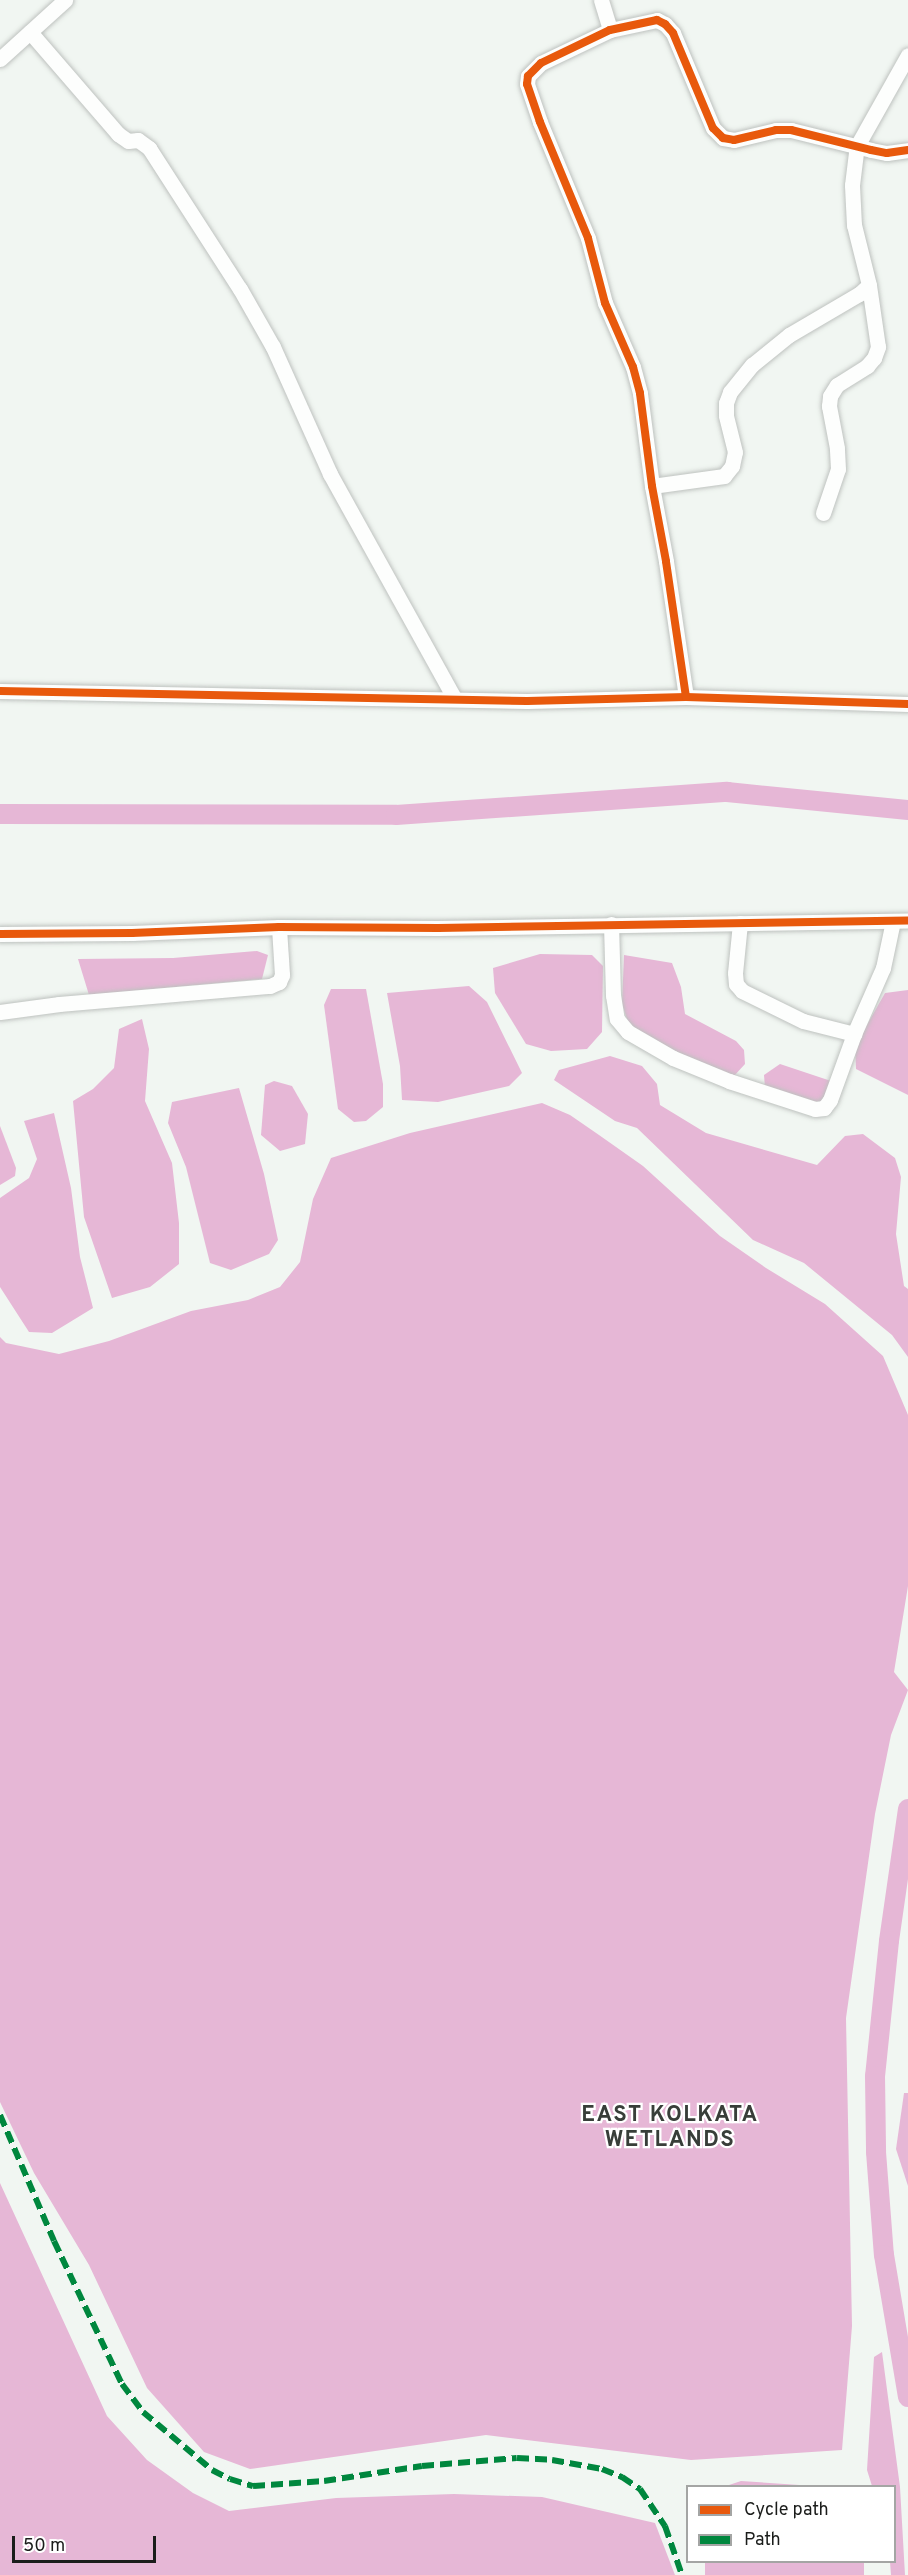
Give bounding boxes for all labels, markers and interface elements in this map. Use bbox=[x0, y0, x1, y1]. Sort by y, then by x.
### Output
district label: EAST KOLKATA WETLANDS bbox=[581, 2102, 759, 2154]
legend bbox=[686, 2485, 896, 2563]
text: Cycle path bbox=[744, 2499, 829, 2522]
scale bar bbox=[15, 2524, 159, 2562]
text: Path bbox=[744, 2529, 781, 2552]
text: 50 m bbox=[23, 2535, 65, 2558]

